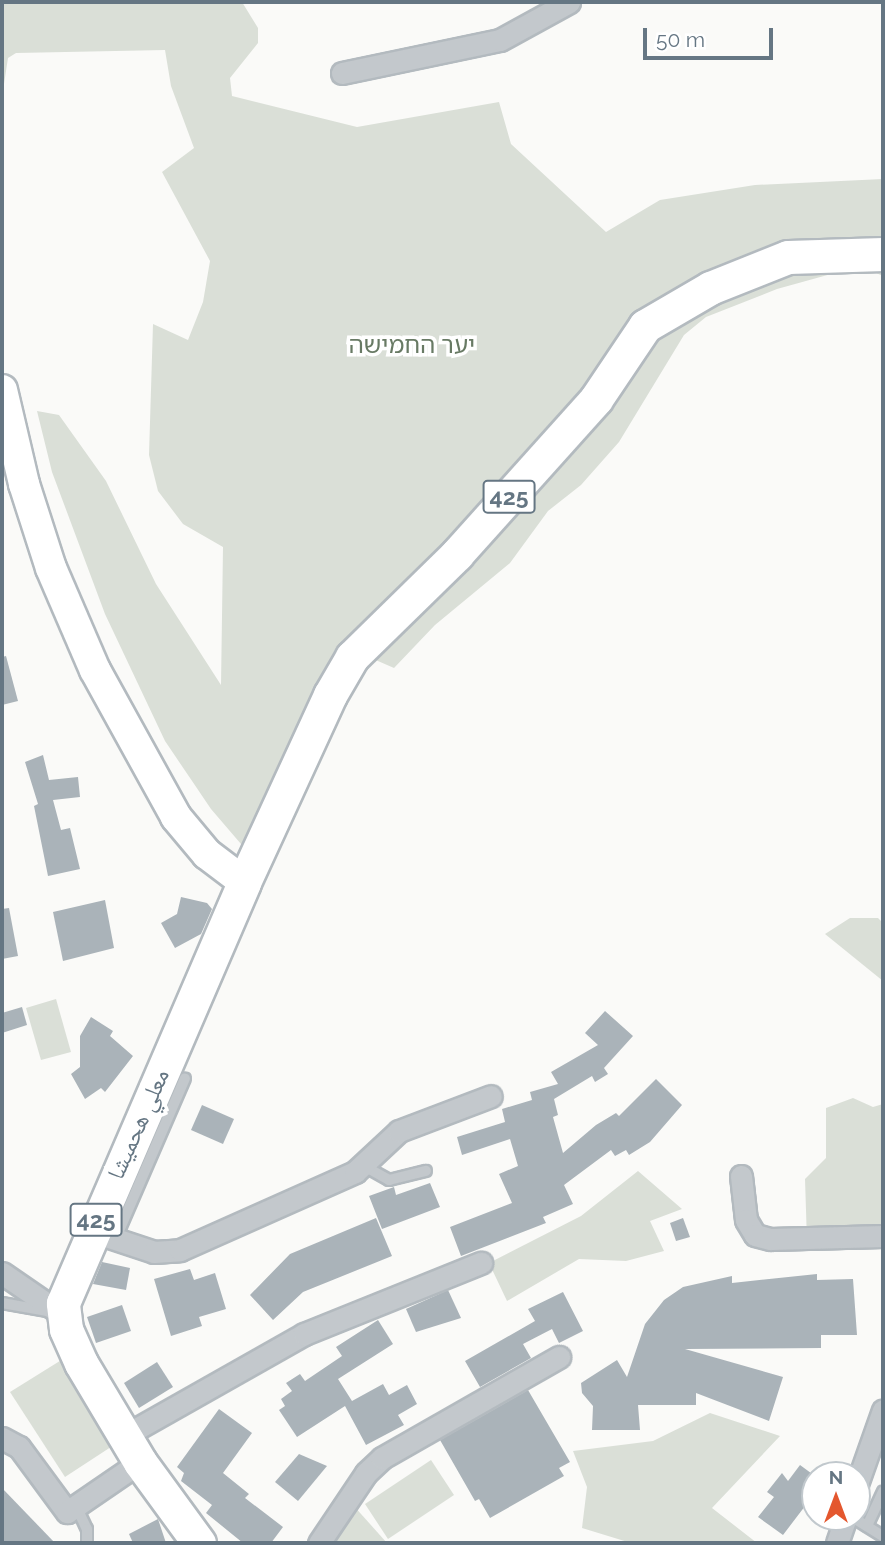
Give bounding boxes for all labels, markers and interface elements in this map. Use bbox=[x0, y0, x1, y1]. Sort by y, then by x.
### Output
scale bar bbox=[647, 14, 776, 58]
text: 50 m bbox=[656, 27, 705, 52]
park label: יער החמישה bbox=[349, 331, 475, 359]
road number: 425 bbox=[481, 477, 537, 516]
street label: معلي هحميشا bbox=[101, 1064, 175, 1184]
road number: 425 bbox=[68, 1200, 124, 1240]
north arrow bbox=[801, 1461, 871, 1531]
text: N bbox=[829, 1466, 843, 1488]

